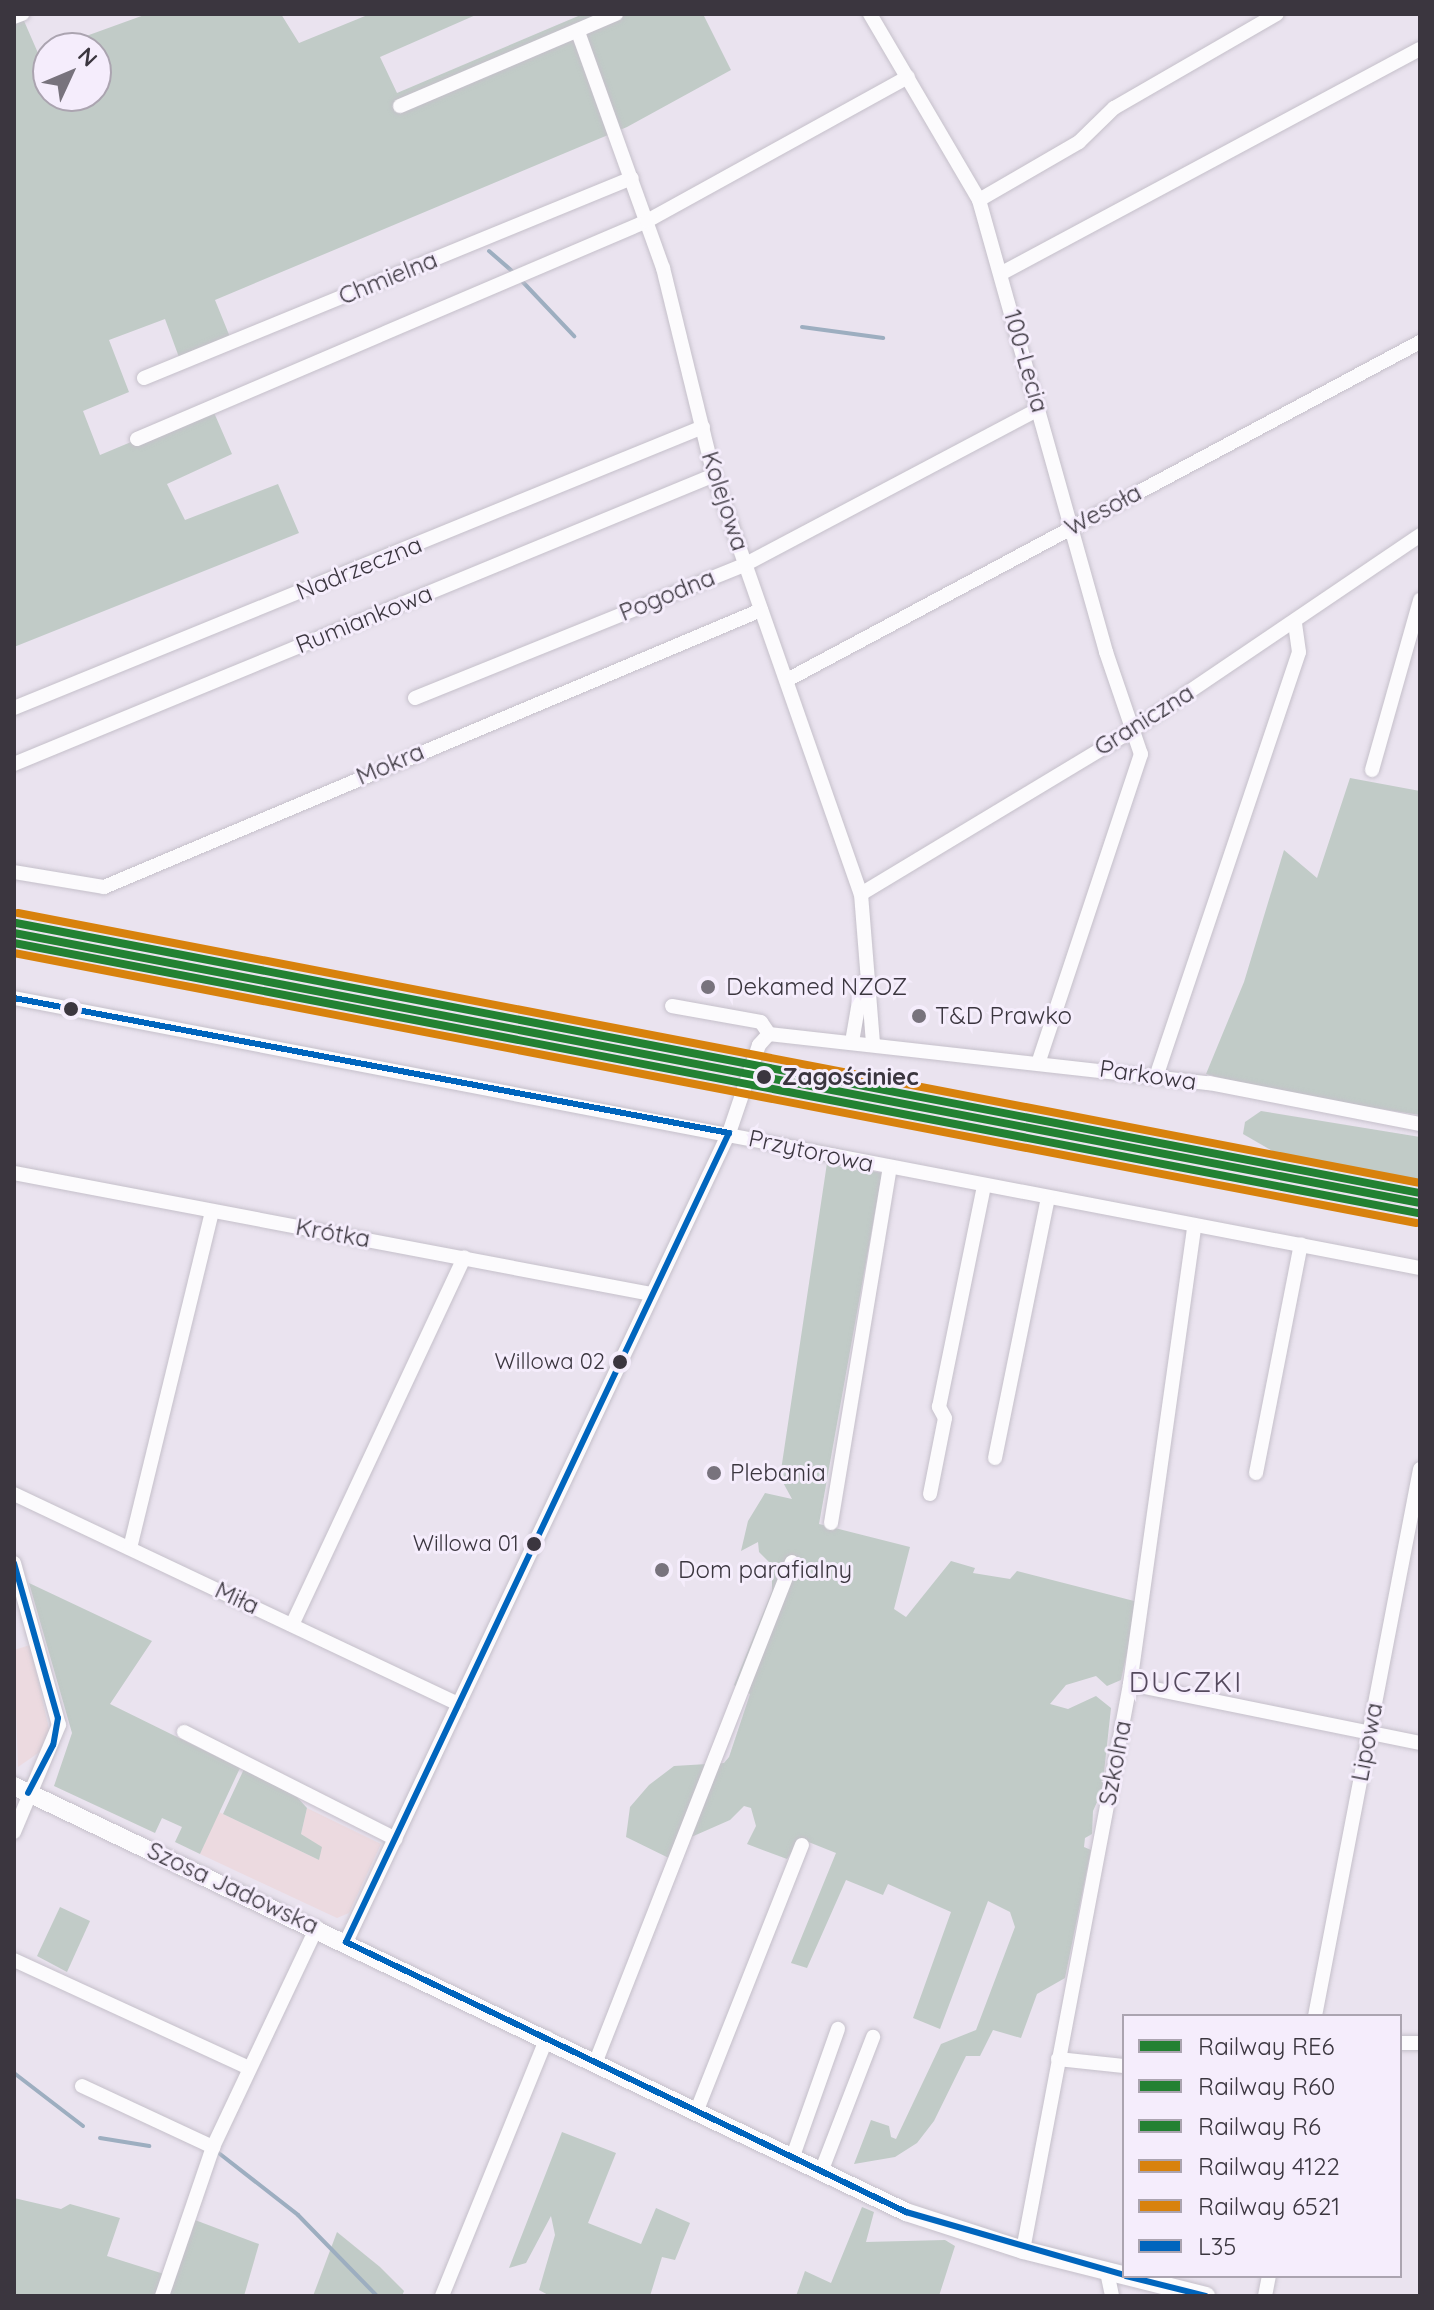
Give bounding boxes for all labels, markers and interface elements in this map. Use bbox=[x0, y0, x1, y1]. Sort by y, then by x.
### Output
north arrow bbox=[32, 32, 112, 112]
text: N bbox=[72, 41, 104, 72]
street label: Chmielna bbox=[334, 245, 442, 311]
street label: 100-Lecia bbox=[998, 306, 1054, 416]
street label: Kolejowa bbox=[695, 448, 755, 554]
street label: Wesoła bbox=[1060, 478, 1146, 542]
street label: Nadrzeczna bbox=[292, 530, 426, 606]
street label: Pogodna bbox=[615, 563, 719, 627]
street label: Rumiankowa bbox=[292, 579, 436, 659]
street label: Graniczna bbox=[1089, 678, 1199, 762]
street label: Mokra bbox=[352, 737, 428, 791]
place label: Dekamed NZOZ bbox=[726, 973, 907, 1001]
marker: Dekamed NZOZ bbox=[697, 976, 719, 998]
unlabelled marker bbox=[63, 1001, 79, 1017]
place label: T&D Prawko bbox=[935, 1002, 1072, 1030]
marker: T&D Prawko bbox=[910, 1007, 928, 1025]
street label: Parkowa bbox=[1098, 1054, 1198, 1096]
place label: Zagościniec bbox=[782, 1063, 919, 1091]
marker: Zagościniec bbox=[753, 1066, 775, 1088]
street label: Przytorowa bbox=[746, 1124, 876, 1178]
street label: Krótka bbox=[293, 1212, 373, 1254]
place label: Willowa 02 bbox=[495, 1349, 605, 1375]
marker: Willowa 02 bbox=[612, 1354, 628, 1370]
place label: Plebania bbox=[730, 1459, 826, 1487]
marker: Plebania bbox=[705, 1464, 723, 1482]
place label: Willowa 01 bbox=[413, 1531, 519, 1557]
marker: Willowa 01 bbox=[526, 1536, 542, 1552]
place label: Dom parafialny bbox=[678, 1556, 852, 1584]
marker: Dom parafialny bbox=[653, 1561, 671, 1579]
street label: Miła bbox=[210, 1575, 264, 1621]
district label: DUCZKI bbox=[1129, 1665, 1243, 1699]
street label: Lipowa bbox=[1345, 1700, 1389, 1784]
street label: Szkolna bbox=[1093, 1718, 1137, 1808]
street label: Szosa Jadowska bbox=[143, 1836, 323, 1940]
legend bbox=[1122, 2014, 1402, 2278]
text: Railway RE6 bbox=[1198, 2031, 1335, 2061]
text: Railway R60 bbox=[1198, 2071, 1335, 2101]
text: Railway R6 bbox=[1198, 2111, 1321, 2141]
text: Railway 4122 bbox=[1198, 2151, 1340, 2181]
text: Railway 6521 bbox=[1198, 2191, 1340, 2221]
text: L35 bbox=[1198, 2231, 1236, 2261]

